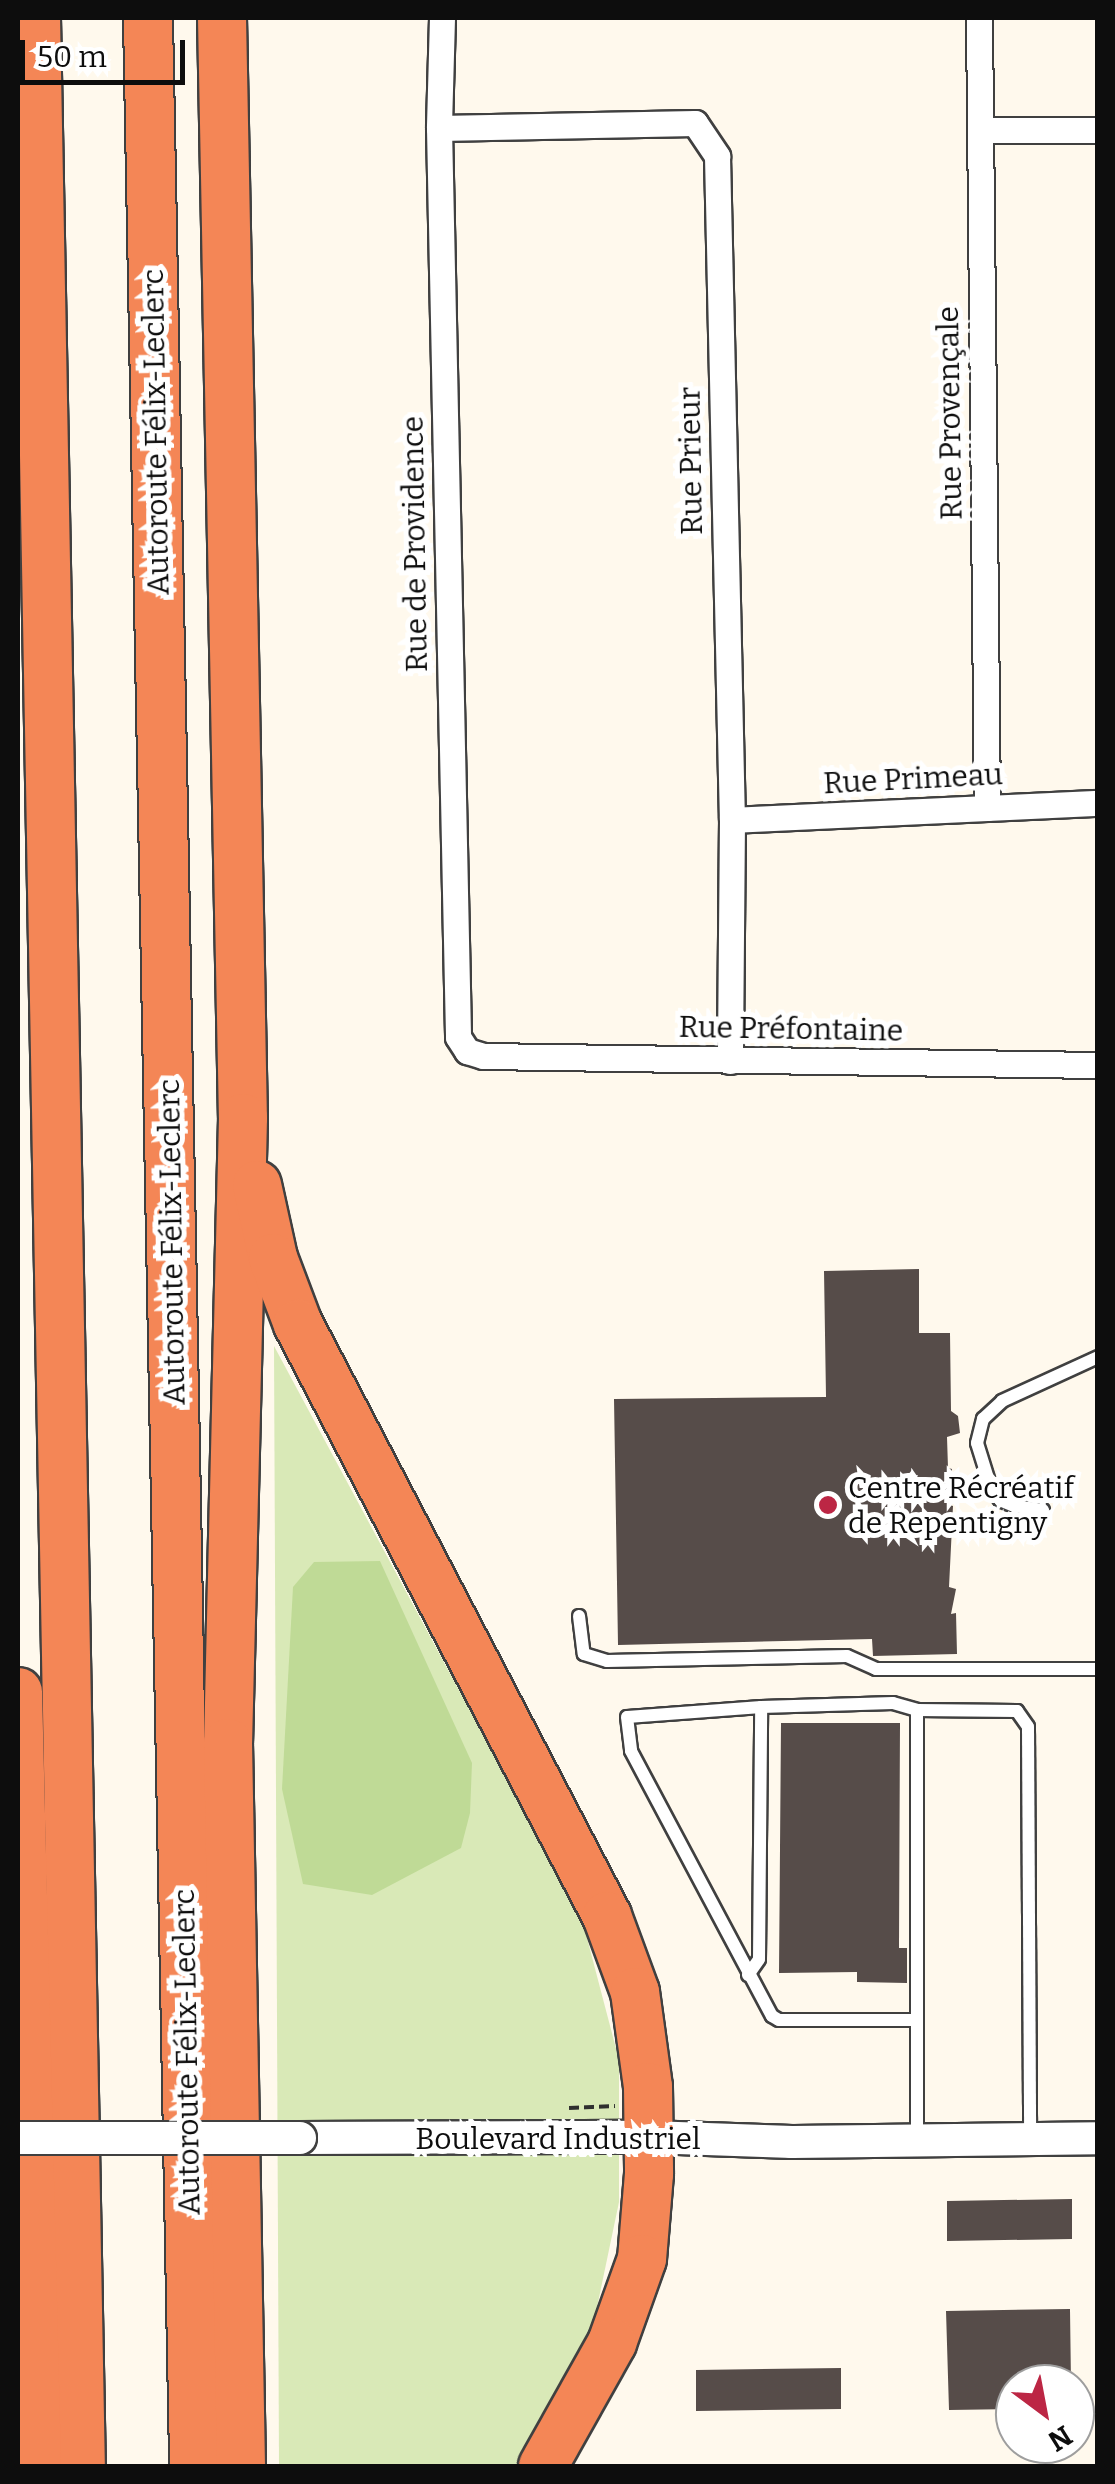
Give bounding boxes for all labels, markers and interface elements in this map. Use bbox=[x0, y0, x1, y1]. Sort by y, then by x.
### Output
scale bar bbox=[25, 20, 190, 82]
text: 50 m bbox=[37, 39, 107, 75]
street label: Autoroute Félix-Leclerc bbox=[135, 269, 177, 595]
street label: Rue Provençale bbox=[930, 306, 970, 520]
street label: Rue Prieur bbox=[672, 387, 710, 535]
street label: Rue de Providence bbox=[395, 416, 435, 672]
street label: Rue Primeau bbox=[822, 756, 1004, 802]
street label: Rue Préfontaine bbox=[678, 1009, 904, 1049]
street label: Autoroute Félix-Leclerc bbox=[151, 1079, 193, 1405]
place label: Centre Récréatif de Repentigny bbox=[848, 1470, 1074, 1540]
marker: Centre Récréatif de Repentigny bbox=[817, 1494, 839, 1516]
street label: Autoroute Félix-Leclerc bbox=[166, 1889, 208, 2215]
street label: Boulevard Industriel bbox=[415, 2121, 701, 2157]
north arrow bbox=[995, 2364, 1095, 2464]
text: N bbox=[1042, 2418, 1078, 2458]

